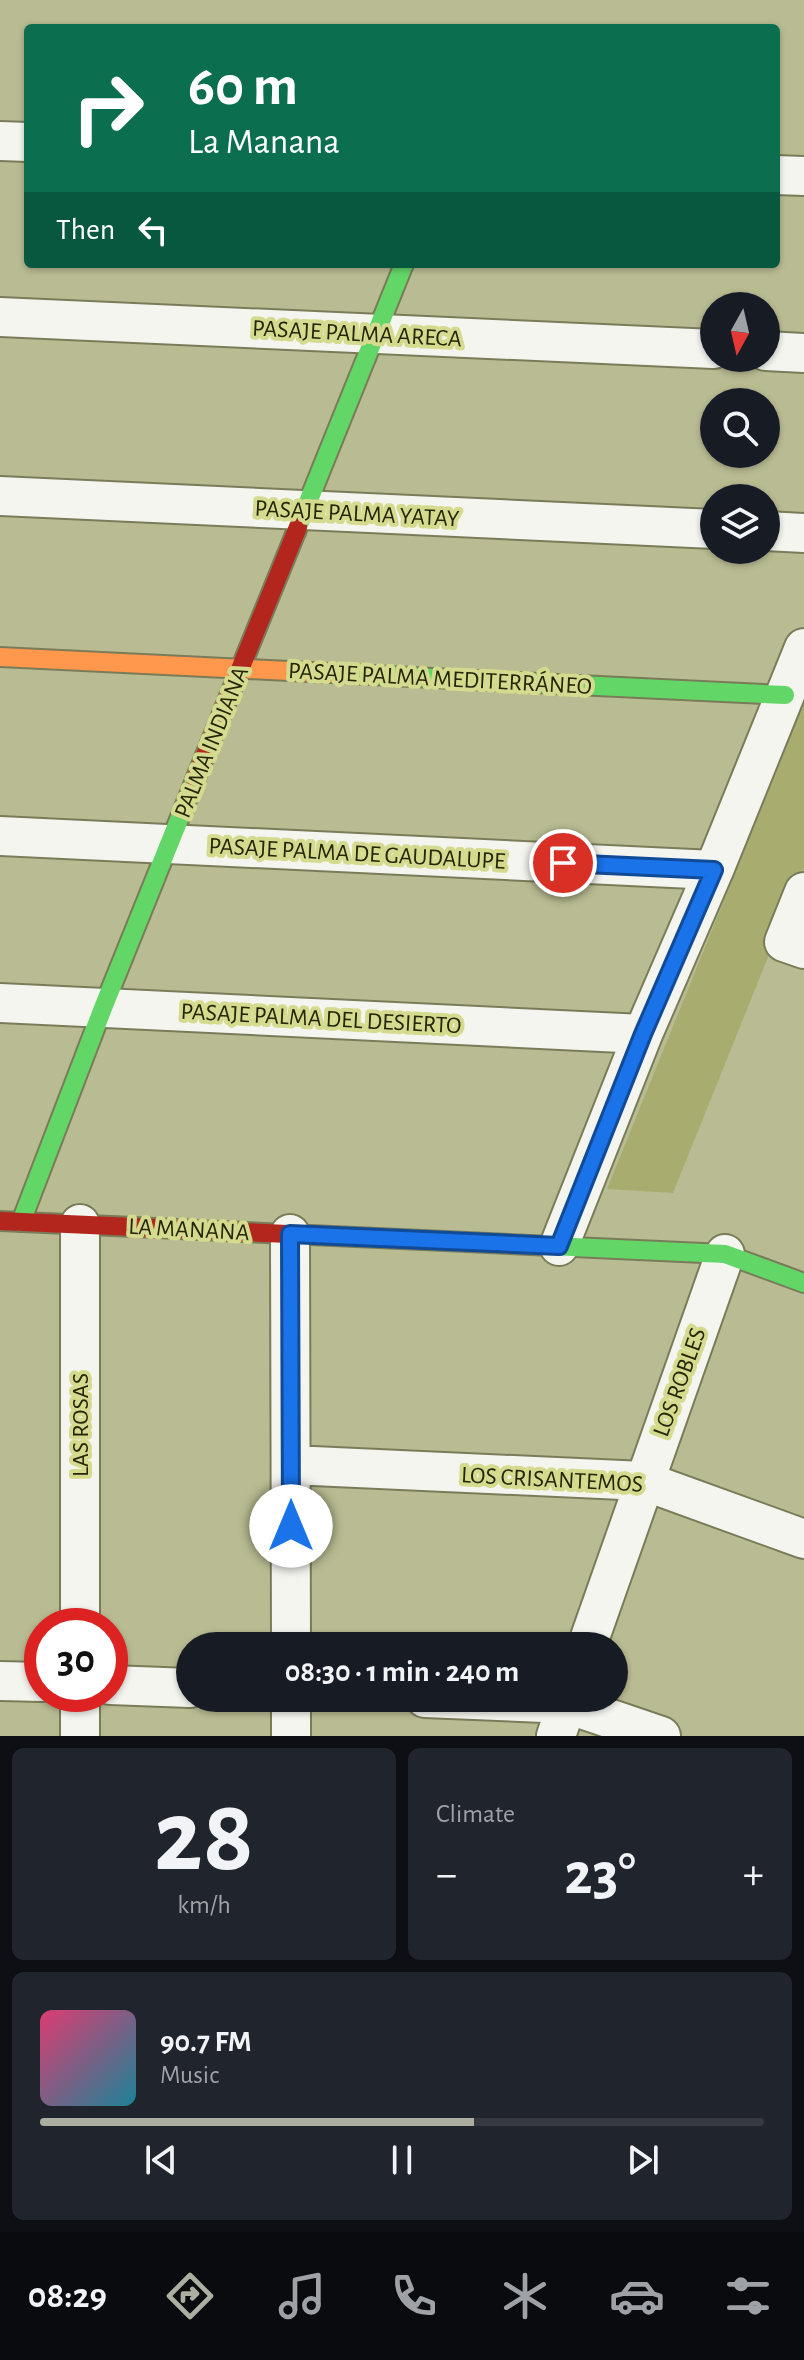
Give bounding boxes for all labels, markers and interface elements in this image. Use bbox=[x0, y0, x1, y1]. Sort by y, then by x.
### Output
icon: right bbox=[56, 56, 160, 160]
text: 60 m bbox=[188, 59, 298, 115]
text: La Manana bbox=[188, 124, 340, 160]
icon: left bbox=[131, 208, 175, 252]
text: Then bbox=[56, 215, 115, 245]
north arrow bbox=[700, 292, 780, 372]
map controls bbox=[700, 292, 780, 564]
street label: PASAJE PALMA ARECA bbox=[251, 317, 463, 351]
button: search bbox=[700, 388, 780, 468]
button: layers bbox=[700, 484, 780, 564]
street label: PASAJE PALMA YATAY bbox=[254, 497, 460, 531]
street label: PASAJE PALMA MEDITERRÁNEO bbox=[288, 657, 592, 699]
street label: PALMA INDIANA bbox=[171, 663, 253, 821]
pin bbox=[529, 829, 597, 897]
street label: PASAJE PALMA DE GAUDALUPE bbox=[208, 834, 506, 874]
icon: arrive bbox=[541, 841, 585, 885]
street label: PASAJE PALMA DEL DESIERTO bbox=[180, 1000, 462, 1038]
street label: LA MANANA bbox=[128, 1215, 250, 1245]
street label: LOS ROBLES bbox=[649, 1325, 711, 1440]
street label: LAS ROSAS bbox=[69, 1373, 93, 1477]
street label: LOS CRISANTEMOS bbox=[460, 1463, 643, 1497]
position arrow bbox=[249, 1484, 333, 1568]
speed limit sign: 30 bbox=[24, 1608, 128, 1712]
text: 08:30 · 1 min · 240 m bbox=[285, 1657, 519, 1687]
text: 28 bbox=[154, 1786, 254, 1890]
text: Climate bbox=[436, 1801, 515, 1827]
text: 23° bbox=[564, 1845, 636, 1905]
text: − bbox=[436, 1853, 457, 1897]
text: + bbox=[743, 1853, 764, 1897]
text: km/h bbox=[177, 1892, 231, 1918]
text: 90.7 FM bbox=[160, 2027, 252, 2057]
text: Music bbox=[160, 2062, 219, 2088]
icon: previous bbox=[139, 2138, 183, 2182]
icon: pause bbox=[380, 2138, 424, 2182]
icon: next bbox=[621, 2138, 665, 2182]
icon: directions bbox=[162, 2268, 218, 2324]
icon: music bbox=[274, 2268, 330, 2324]
icon: phone bbox=[386, 2268, 442, 2324]
icon: climate bbox=[497, 2268, 553, 2324]
icon: car bbox=[609, 2268, 665, 2324]
icon: filters bbox=[720, 2268, 776, 2324]
text: 08:29 bbox=[28, 2278, 107, 2314]

